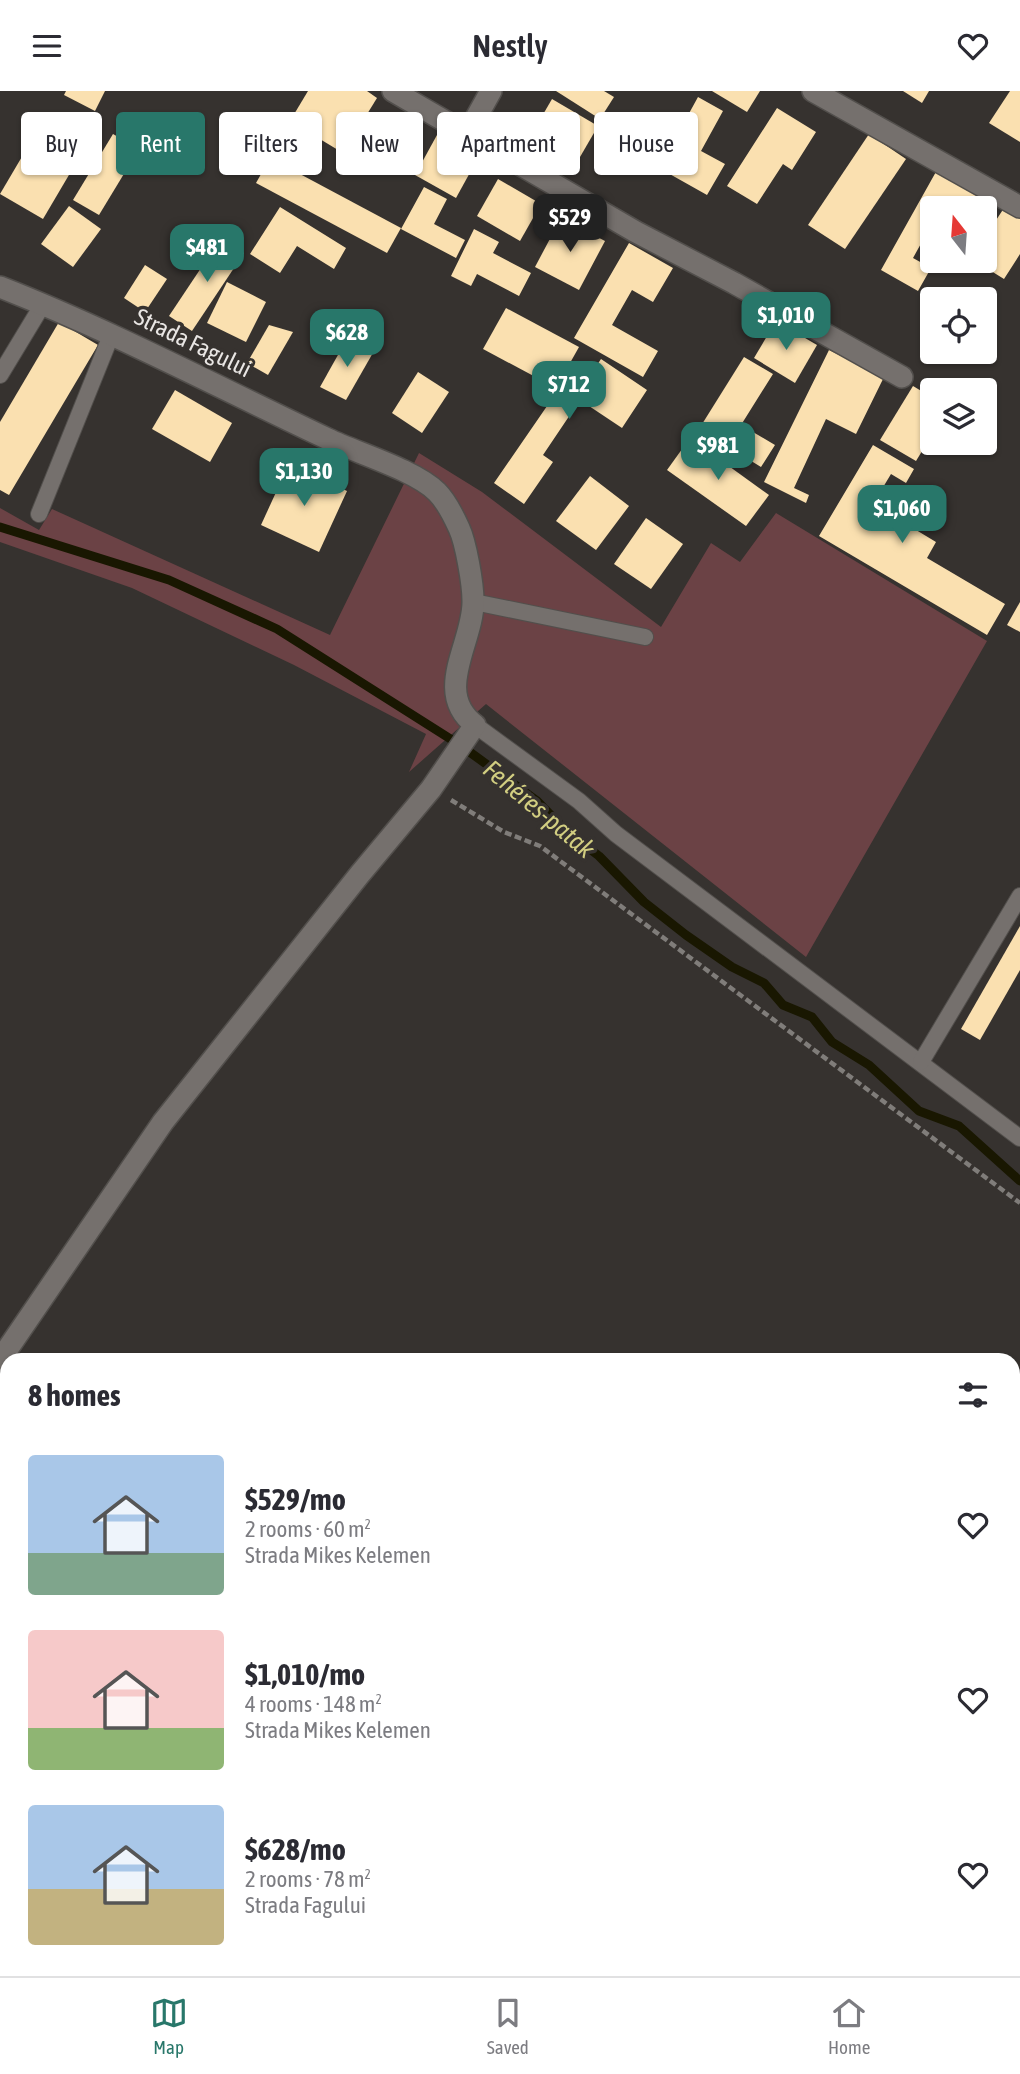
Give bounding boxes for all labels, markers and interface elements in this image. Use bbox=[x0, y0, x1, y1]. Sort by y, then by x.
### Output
icon: menu bbox=[28, 27, 66, 65]
text: Nestly bbox=[472, 27, 548, 64]
icon: heart bbox=[954, 27, 992, 65]
chip: Buy bbox=[21, 112, 102, 175]
chip: Rent bbox=[116, 112, 205, 175]
chip: Filters bbox=[219, 112, 322, 175]
chip: New bbox=[336, 112, 423, 175]
chip: Apartment bbox=[437, 112, 580, 175]
chip: House bbox=[594, 112, 698, 175]
pin: $529 bbox=[529, 195, 611, 254]
north arrow bbox=[920, 196, 998, 273]
map controls bbox=[920, 196, 997, 455]
text: $529 bbox=[549, 204, 591, 230]
pin: $481 bbox=[166, 225, 248, 284]
text: $481 bbox=[186, 234, 228, 260]
button: locate bbox=[920, 287, 997, 364]
pin: $1,010 bbox=[729, 293, 843, 352]
text: $1,010 bbox=[758, 302, 815, 328]
street label: Strada Fagului bbox=[131, 303, 256, 382]
pin: $628 bbox=[306, 309, 388, 369]
text: $628 bbox=[326, 319, 368, 345]
pin: $712 bbox=[528, 361, 610, 421]
text: $712 bbox=[548, 371, 590, 397]
button: layers bbox=[920, 378, 997, 455]
pin: $981 bbox=[677, 423, 759, 482]
text: $981 bbox=[697, 432, 739, 458]
pin: $1,130 bbox=[247, 449, 361, 508]
text: $1,130 bbox=[276, 458, 333, 484]
pin: $1,060 bbox=[845, 485, 959, 545]
text: $1,060 bbox=[874, 495, 931, 521]
water label: Fehéres-patak bbox=[477, 754, 601, 864]
icon: filters bbox=[954, 1376, 992, 1414]
text: 8 homes bbox=[28, 1378, 121, 1412]
text: $529/mo bbox=[245, 1482, 346, 1516]
icon: home bbox=[84, 1483, 168, 1567]
icon: heart bbox=[954, 1506, 992, 1544]
text: 2 rooms · 60 m² bbox=[245, 1516, 371, 1542]
text: Strada Mikes Kelemen bbox=[245, 1542, 431, 1568]
text: $1,010/mo bbox=[245, 1657, 365, 1691]
icon: home bbox=[84, 1658, 168, 1742]
icon: heart bbox=[954, 1681, 992, 1719]
text: 4 rooms · 148 m² bbox=[245, 1691, 382, 1717]
text: Strada Mikes Kelemen bbox=[245, 1717, 431, 1743]
text: $628/mo bbox=[245, 1832, 346, 1866]
icon: home bbox=[84, 1833, 168, 1917]
icon: heart bbox=[954, 1856, 992, 1894]
text: 2 rooms · 78 m² bbox=[245, 1866, 371, 1892]
text: Strada Fagului bbox=[245, 1892, 366, 1918]
tab: Map bbox=[150, 1994, 188, 2058]
tab: Saved bbox=[487, 1994, 529, 2058]
tab: Home bbox=[828, 1994, 870, 2058]

